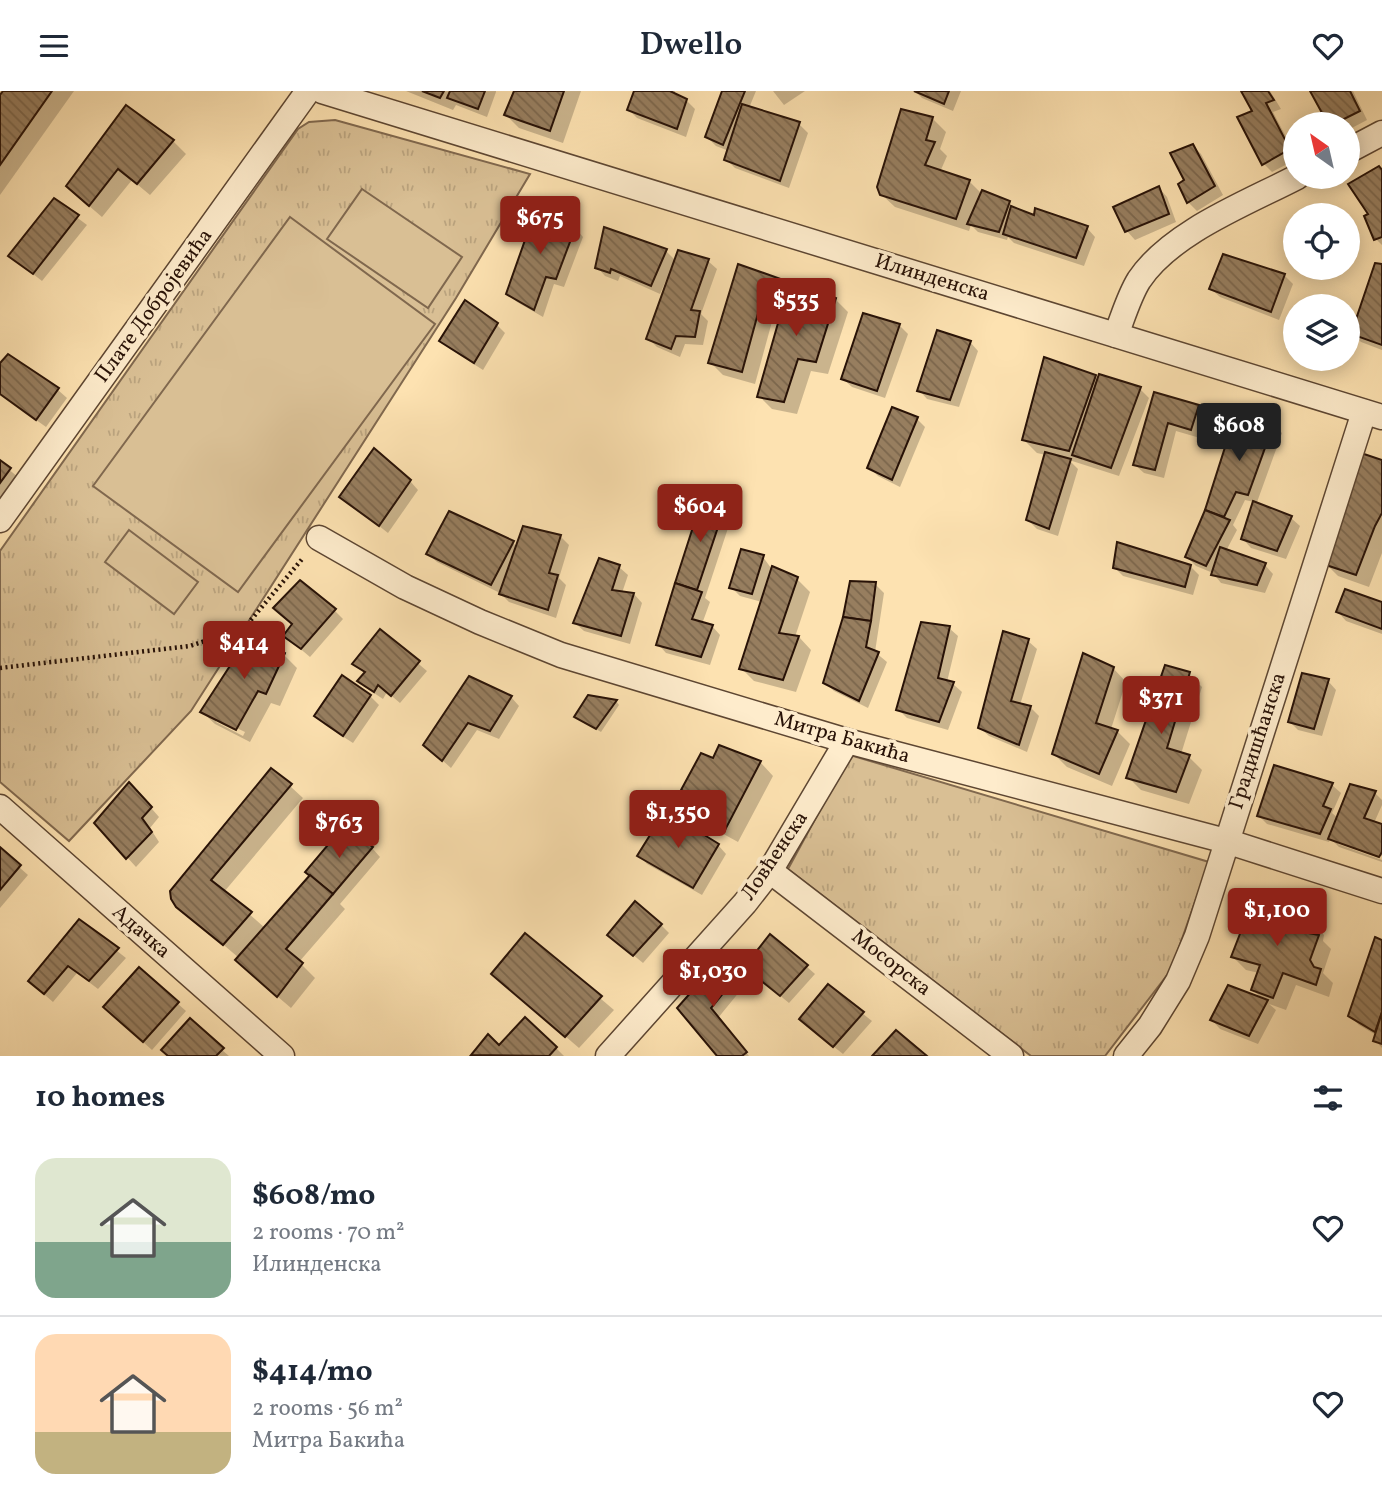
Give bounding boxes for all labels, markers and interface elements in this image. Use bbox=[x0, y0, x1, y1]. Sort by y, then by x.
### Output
text: Dwello bbox=[640, 24, 742, 68]
icon: menu bbox=[35, 27, 73, 65]
icon: heart bbox=[1309, 27, 1347, 65]
north arrow bbox=[1283, 112, 1360, 189]
map controls bbox=[1283, 112, 1360, 371]
pin: $675 bbox=[499, 197, 581, 256]
text: $675 bbox=[516, 203, 564, 235]
button: locate bbox=[1283, 203, 1360, 280]
street label: Плате Добројевића bbox=[88, 223, 220, 389]
street label: Илинденска bbox=[871, 247, 993, 309]
pin: $535 bbox=[755, 279, 837, 338]
text: $535 bbox=[773, 285, 819, 317]
button: layers bbox=[1283, 294, 1360, 371]
pin: $608 bbox=[1198, 403, 1280, 463]
text: $608 bbox=[1213, 410, 1265, 442]
pin: $604 bbox=[659, 484, 741, 544]
text: $604 bbox=[673, 491, 727, 523]
pin: $414 bbox=[203, 621, 285, 681]
text: $414 bbox=[219, 628, 269, 660]
street label: Градишћанска bbox=[1222, 669, 1294, 813]
pin: $371 bbox=[1120, 677, 1202, 736]
text: $371 bbox=[1139, 683, 1183, 715]
street label: Митра Бакића bbox=[771, 705, 913, 771]
pin: $1,350 bbox=[621, 791, 735, 850]
text: $1,350 bbox=[645, 797, 711, 829]
pin: $763 bbox=[298, 801, 380, 860]
street label: Ловћенска bbox=[734, 806, 816, 906]
text: $763 bbox=[315, 807, 363, 839]
pin: $1,100 bbox=[1220, 889, 1334, 948]
text: $1,100 bbox=[1244, 895, 1310, 927]
street label: Адачка bbox=[105, 898, 177, 966]
street label: Мосорска bbox=[845, 923, 937, 1003]
pin: $1,030 bbox=[656, 949, 770, 1009]
text: $1,030 bbox=[679, 956, 747, 988]
text: 10 homes bbox=[35, 1077, 165, 1119]
icon: filters bbox=[1309, 1079, 1347, 1117]
text: $608/mo bbox=[252, 1175, 375, 1217]
icon: home bbox=[91, 1186, 175, 1270]
icon: heart bbox=[1309, 1209, 1347, 1247]
text: 2 rooms · 70 m² bbox=[252, 1217, 405, 1249]
text: Илинденска bbox=[252, 1249, 382, 1281]
text: $414/mo bbox=[252, 1351, 373, 1393]
icon: home bbox=[91, 1362, 175, 1446]
icon: heart bbox=[1309, 1385, 1347, 1423]
text: 2 rooms · 56 m² bbox=[252, 1393, 403, 1425]
text: Митра Бакића bbox=[252, 1425, 405, 1457]

